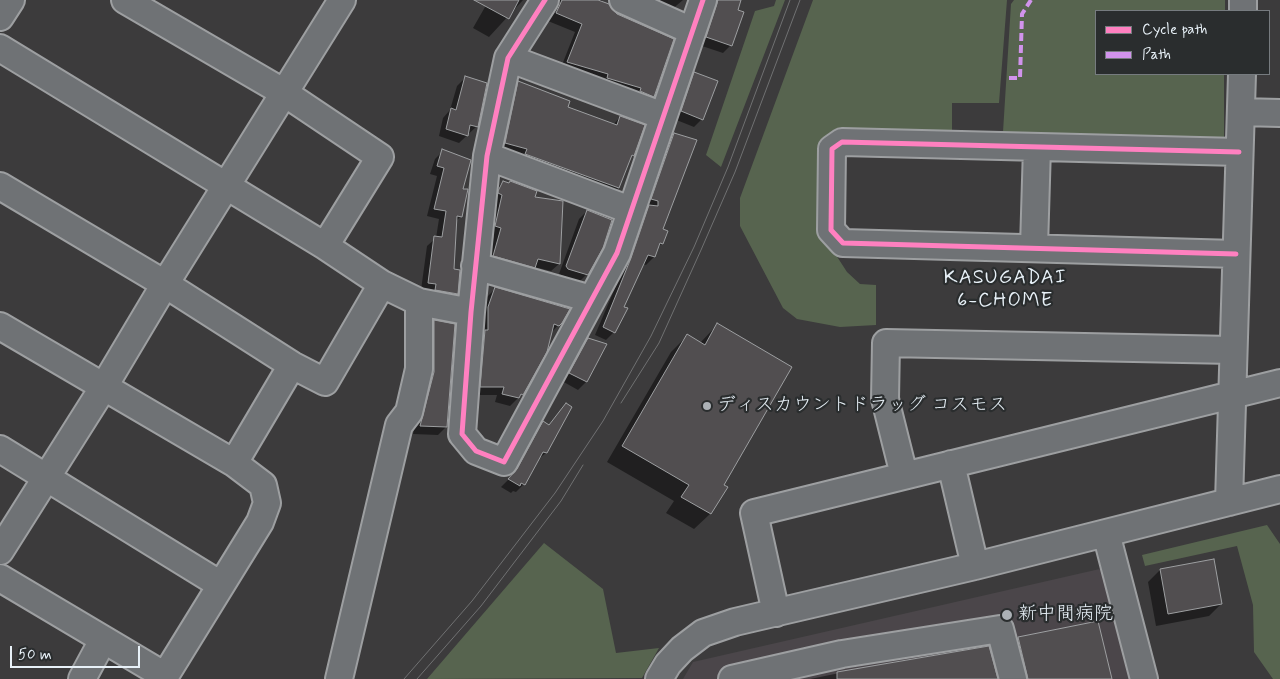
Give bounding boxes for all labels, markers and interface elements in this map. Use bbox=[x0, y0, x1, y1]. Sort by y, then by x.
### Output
legend bbox=[1095, 10, 1270, 75]
text: Cycle path bbox=[1142, 20, 1207, 40]
text: Path bbox=[1142, 45, 1171, 65]
district label: KASUGADAI 6-CHOME bbox=[942, 267, 1068, 314]
place label: ディスカウントドラッグ コスモス bbox=[717, 395, 1007, 417]
marker: ディスカウントドラッグ コスモス bbox=[701, 400, 713, 412]
place label: 新中間病院 bbox=[1018, 604, 1113, 626]
marker: 新中間病院 bbox=[1000, 608, 1014, 622]
scale bar bbox=[12, 636, 142, 668]
text: 50 m bbox=[18, 645, 52, 665]

